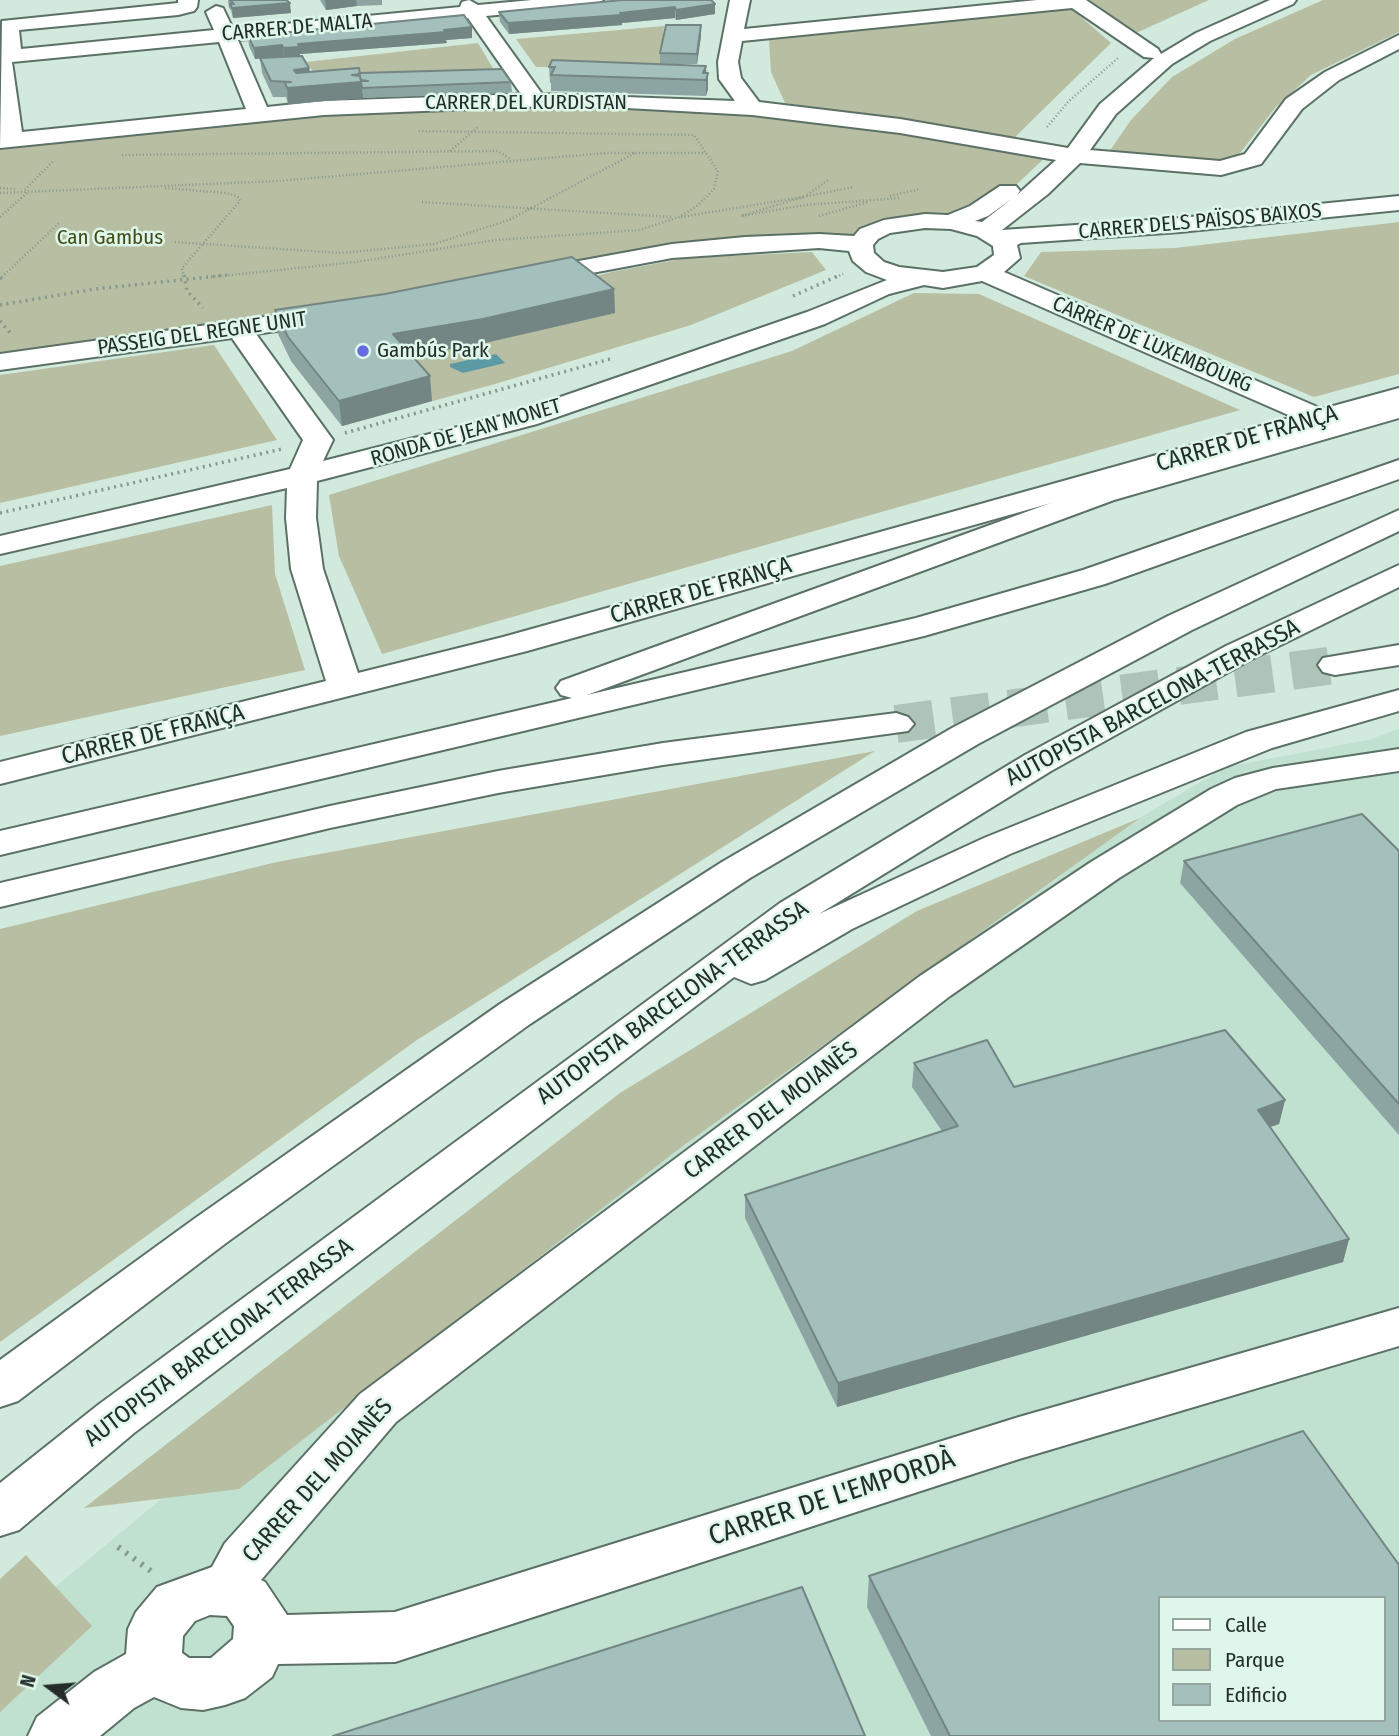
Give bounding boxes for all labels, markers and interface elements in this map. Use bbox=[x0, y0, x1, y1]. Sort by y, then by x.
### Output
street label: CARRER DE MALTA bbox=[221, 9, 373, 47]
street label: CARRER DEL KURDISTAN bbox=[425, 90, 627, 116]
street label: CARRER DELS PAÏSOS BAIXOS bbox=[1077, 199, 1323, 245]
park label: Can Gambus bbox=[57, 225, 163, 251]
street label: CARRER DE LUXEMBOURG bbox=[1048, 292, 1256, 398]
street label: PASSEIG DEL REGNE UNIT bbox=[96, 307, 308, 361]
place label: Gambús Park bbox=[377, 338, 489, 364]
marker: Gambús Park bbox=[355, 343, 371, 359]
street label: RONDA DE JEAN MONET bbox=[368, 394, 564, 472]
street label: CARRER DE FRANÇA bbox=[1153, 399, 1341, 479]
street label: CARRER DE FRANÇA bbox=[607, 551, 795, 631]
street label: AUTOPISTA BARCELONA-TERRASSA bbox=[1001, 613, 1305, 793]
street label: CARRER DE FRANÇA bbox=[59, 698, 247, 772]
street label: AUTOPISTA BARCELONA-TERRASSA bbox=[532, 895, 814, 1111]
street label: CARRER DEL MOIANÈS bbox=[678, 1036, 864, 1186]
street label: AUTOPISTA BARCELONA-TERRASSA bbox=[79, 1233, 359, 1453]
street label: CARRER DEL MOIANÈS bbox=[237, 1393, 399, 1569]
street label: CARRER DE L'EMPORDÀ bbox=[705, 1442, 959, 1554]
legend bbox=[1158, 1596, 1385, 1722]
text: Calle bbox=[1225, 1612, 1267, 1638]
text: Parque bbox=[1225, 1647, 1285, 1673]
north arrow bbox=[14, 1652, 84, 1722]
text: N bbox=[16, 1672, 41, 1690]
text: Edificio bbox=[1225, 1682, 1287, 1708]

